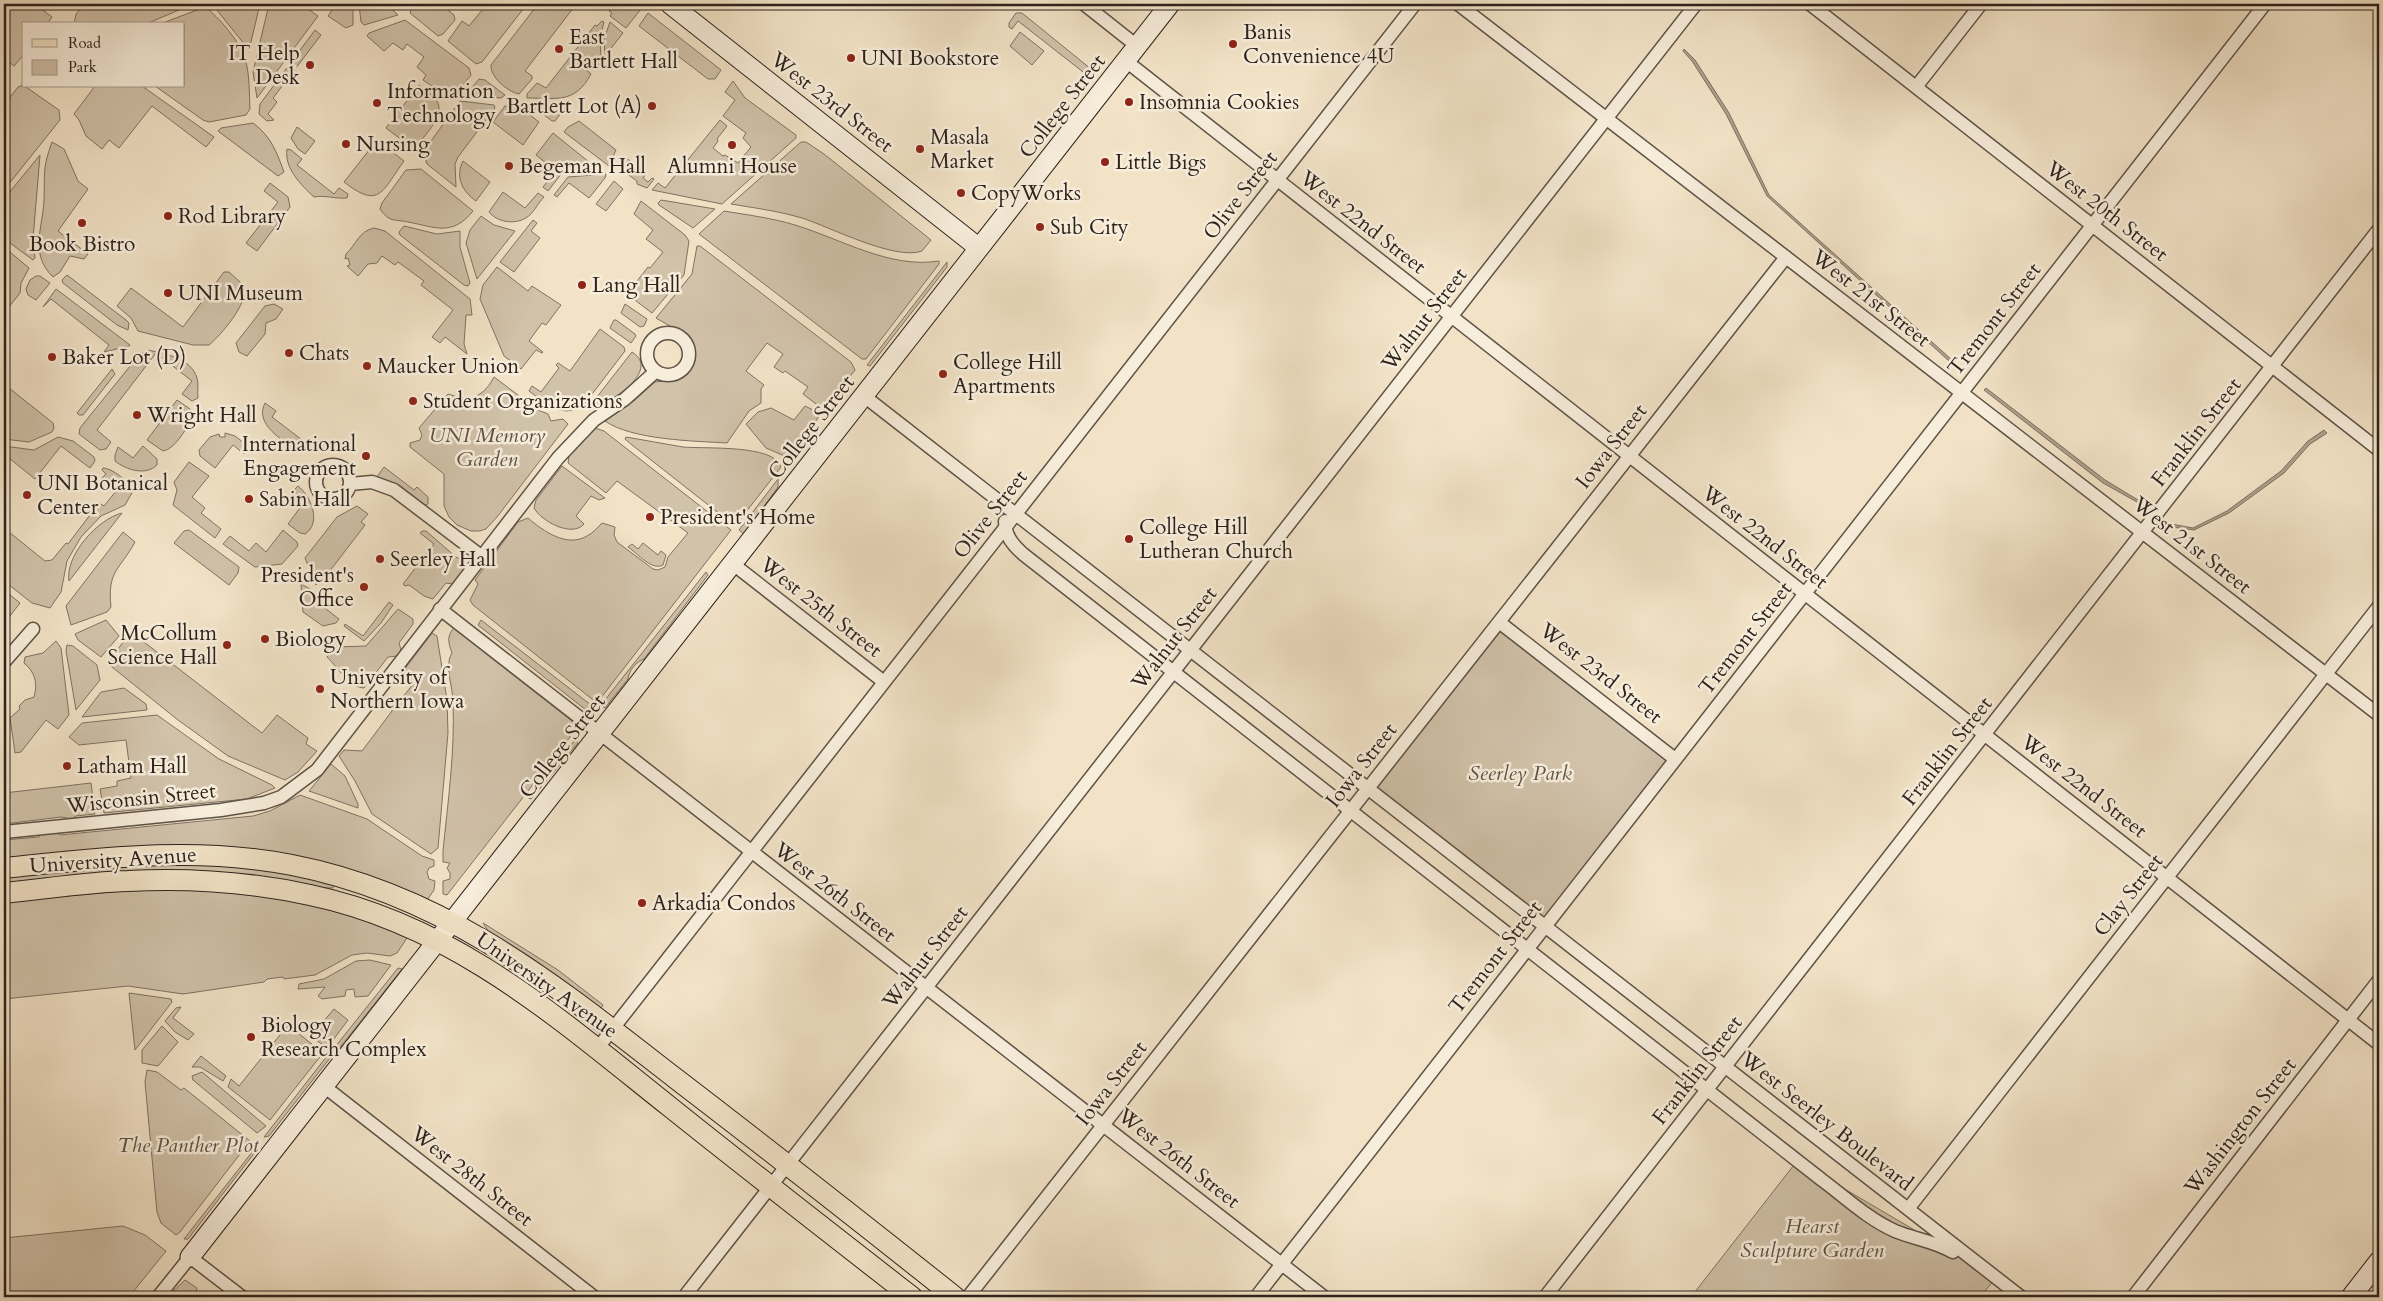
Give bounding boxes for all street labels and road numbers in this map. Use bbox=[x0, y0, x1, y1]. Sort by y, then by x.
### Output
street label: West 23rd Street bbox=[763, 45, 899, 160]
street label: College Street bbox=[1012, 48, 1113, 165]
street label: Olive Street bbox=[1196, 144, 1285, 246]
street label: West 20th Street bbox=[2039, 154, 2174, 269]
street label: West 22nd Street bbox=[1293, 163, 1432, 281]
street label: West 21st Street bbox=[1804, 242, 1936, 354]
street label: Tremont Street bbox=[1941, 256, 2048, 382]
street label: Walnut Street bbox=[1374, 261, 1474, 378]
street label: College Street bbox=[761, 369, 862, 486]
street label: Franklin Street bbox=[2145, 371, 2248, 493]
street label: Iowa Street bbox=[1569, 397, 1654, 495]
street label: Olive Street bbox=[946, 463, 1035, 565]
street label: West 22nd Street bbox=[1695, 478, 1834, 596]
street label: West 21st Street bbox=[2125, 489, 2257, 601]
street label: West 25th Street bbox=[753, 550, 888, 665]
street label: Tremont Street bbox=[1692, 575, 1799, 701]
street label: Walnut Street bbox=[1124, 580, 1224, 697]
street label: West 23rd Street bbox=[1532, 616, 1668, 731]
street label: College Street bbox=[512, 688, 613, 805]
street label: Franklin Street bbox=[1896, 690, 1999, 812]
street label: Iowa Street bbox=[1319, 716, 1404, 814]
street label: West 22nd Street bbox=[2014, 727, 2153, 845]
street label: Wisconsin Street bbox=[64, 776, 218, 821]
street label: West 26th Street bbox=[767, 835, 902, 950]
street label: University Avenue bbox=[29, 840, 197, 881]
street label: Clay Street bbox=[2087, 848, 2170, 943]
street label: Tremont Street bbox=[1442, 894, 1549, 1020]
street label: Walnut Street bbox=[875, 899, 975, 1016]
street label: University Avenue bbox=[470, 926, 624, 1045]
street label: Franklin Street bbox=[1646, 1009, 1749, 1131]
street label: Iowa Street bbox=[1069, 1034, 1154, 1132]
street label: West Seerley Boulevard bbox=[1734, 1044, 1919, 1198]
street label: Washington Street bbox=[2177, 1051, 2303, 1202]
street label: West 26th Street bbox=[1111, 1101, 1246, 1216]
street label: West 28th Street bbox=[404, 1119, 539, 1234]

